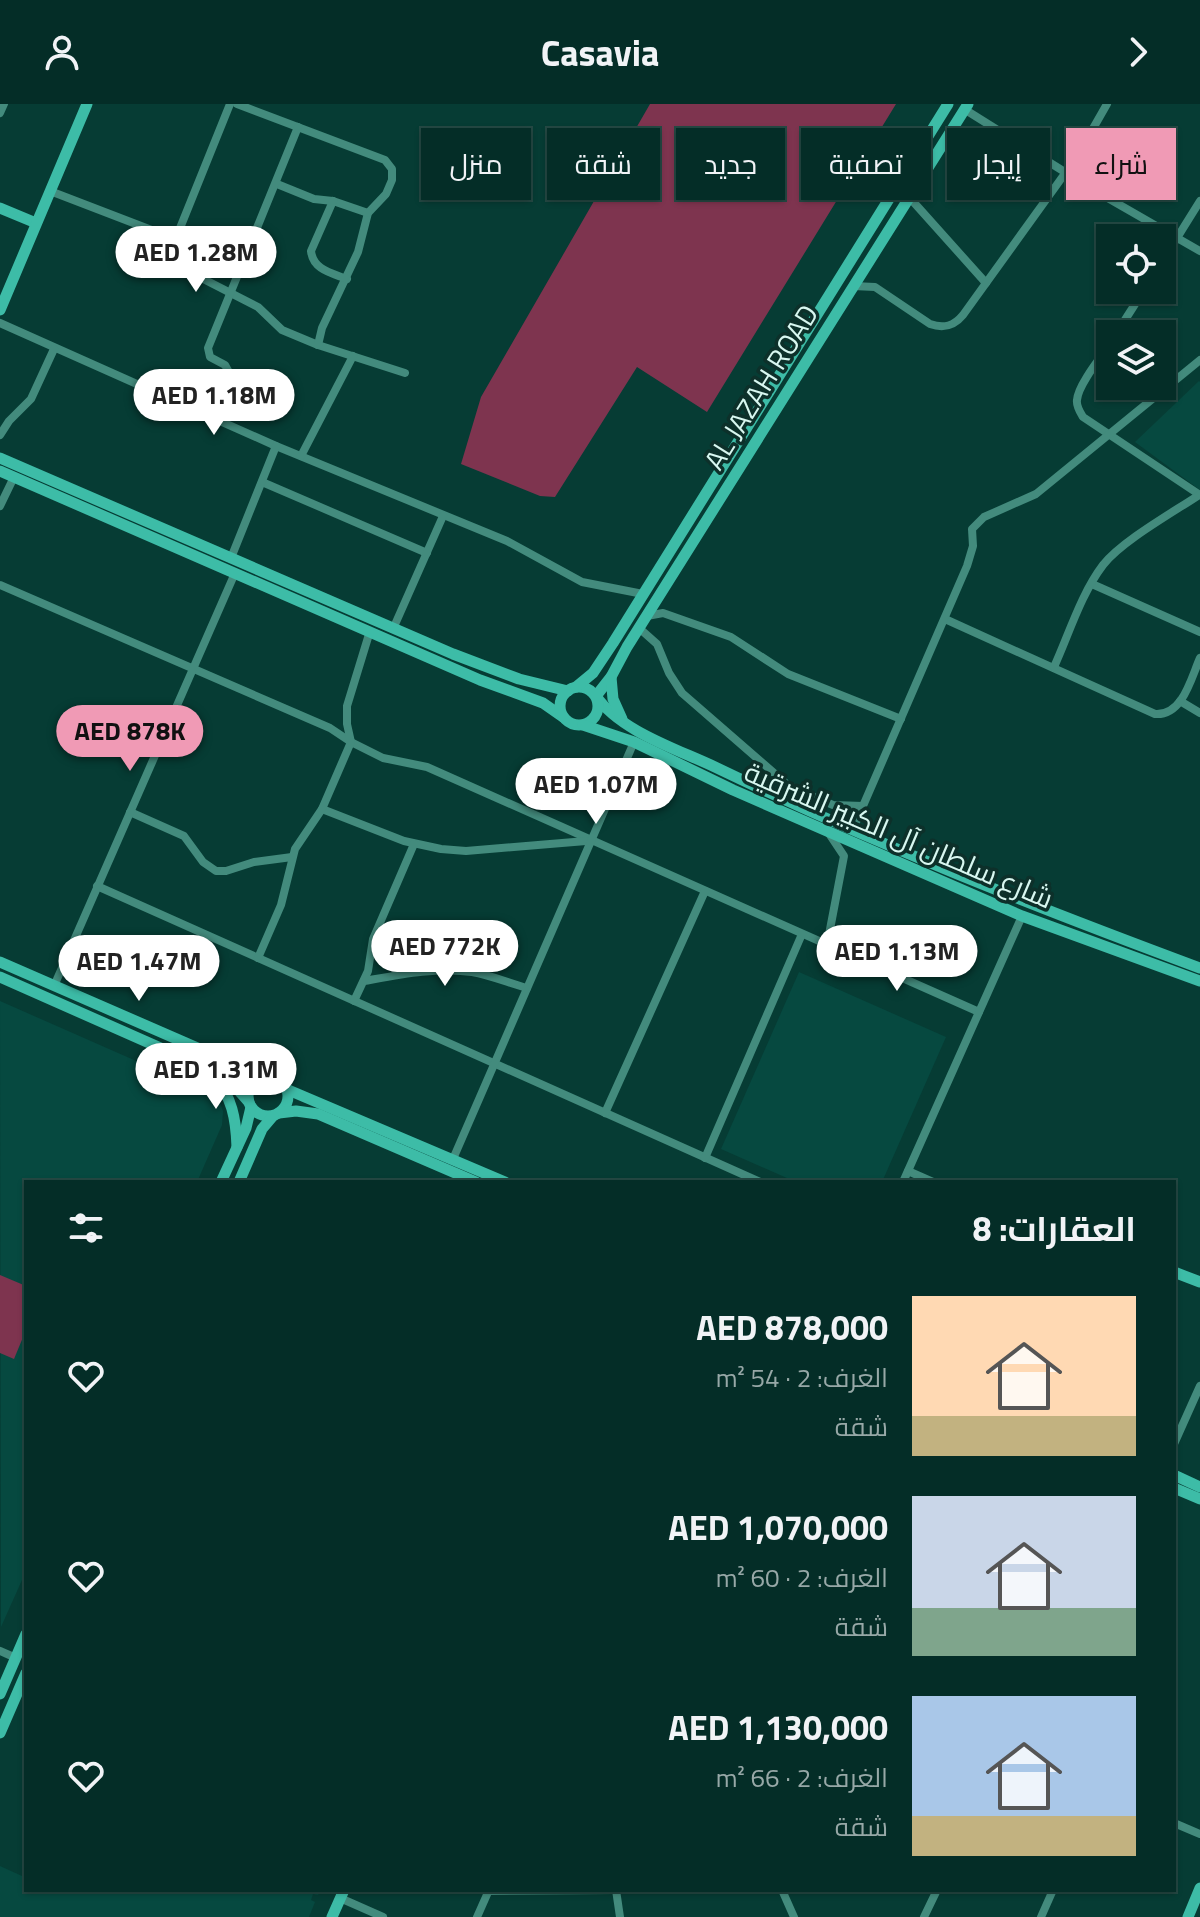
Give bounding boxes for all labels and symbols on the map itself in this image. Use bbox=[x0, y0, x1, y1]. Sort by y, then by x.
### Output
pin: AED 1.28M bbox=[104, 226, 288, 294]
street label: AL JAZAH ROAD bbox=[693, 296, 829, 478]
pin: AED 1.18M bbox=[122, 369, 306, 437]
pin: AED 878K bbox=[47, 705, 213, 773]
street label: شارع سلطان آل الكبير الشرقية bbox=[738, 750, 1060, 919]
pin: AED 1.07M bbox=[504, 758, 688, 826]
pin: AED 772K bbox=[362, 920, 528, 988]
pin: AED 1.13M bbox=[805, 925, 989, 993]
pin: AED 1.47M bbox=[47, 935, 231, 1003]
pin: AED 1.31M bbox=[124, 1043, 308, 1111]

